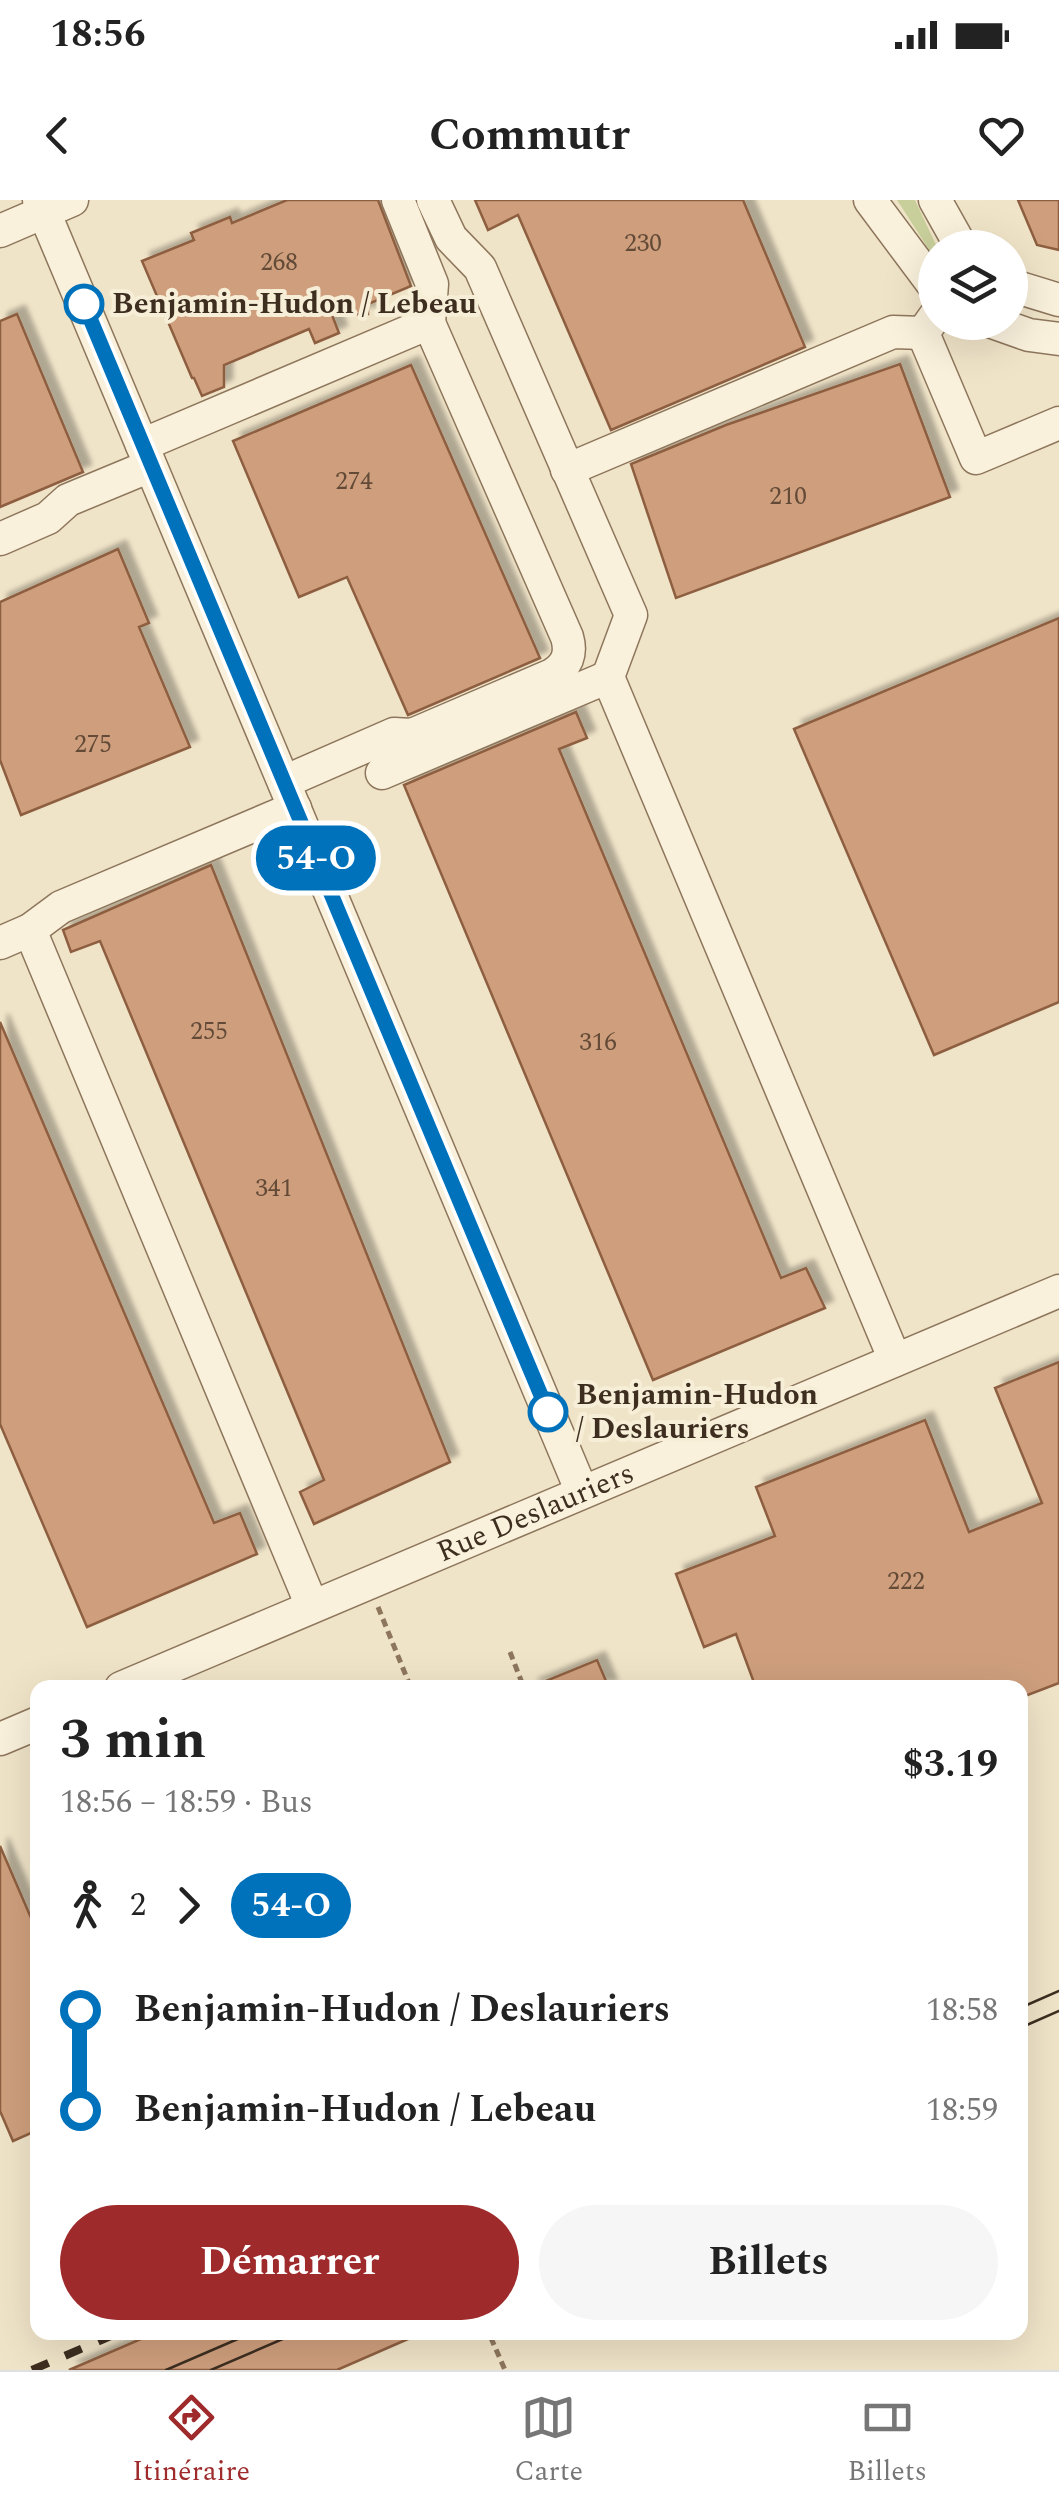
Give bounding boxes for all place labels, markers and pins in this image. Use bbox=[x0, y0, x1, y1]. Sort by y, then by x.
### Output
place label: Benjamin-Hudon / Lebeau bbox=[112, 281, 477, 327]
marker: Benjamin-Hudon / Lebeau bbox=[65, 285, 103, 323]
place label: Benjamin-Hudon / Deslauriers bbox=[576, 1372, 818, 1452]
marker: Benjamin-Hudon / Deslauriers bbox=[529, 1393, 567, 1431]

